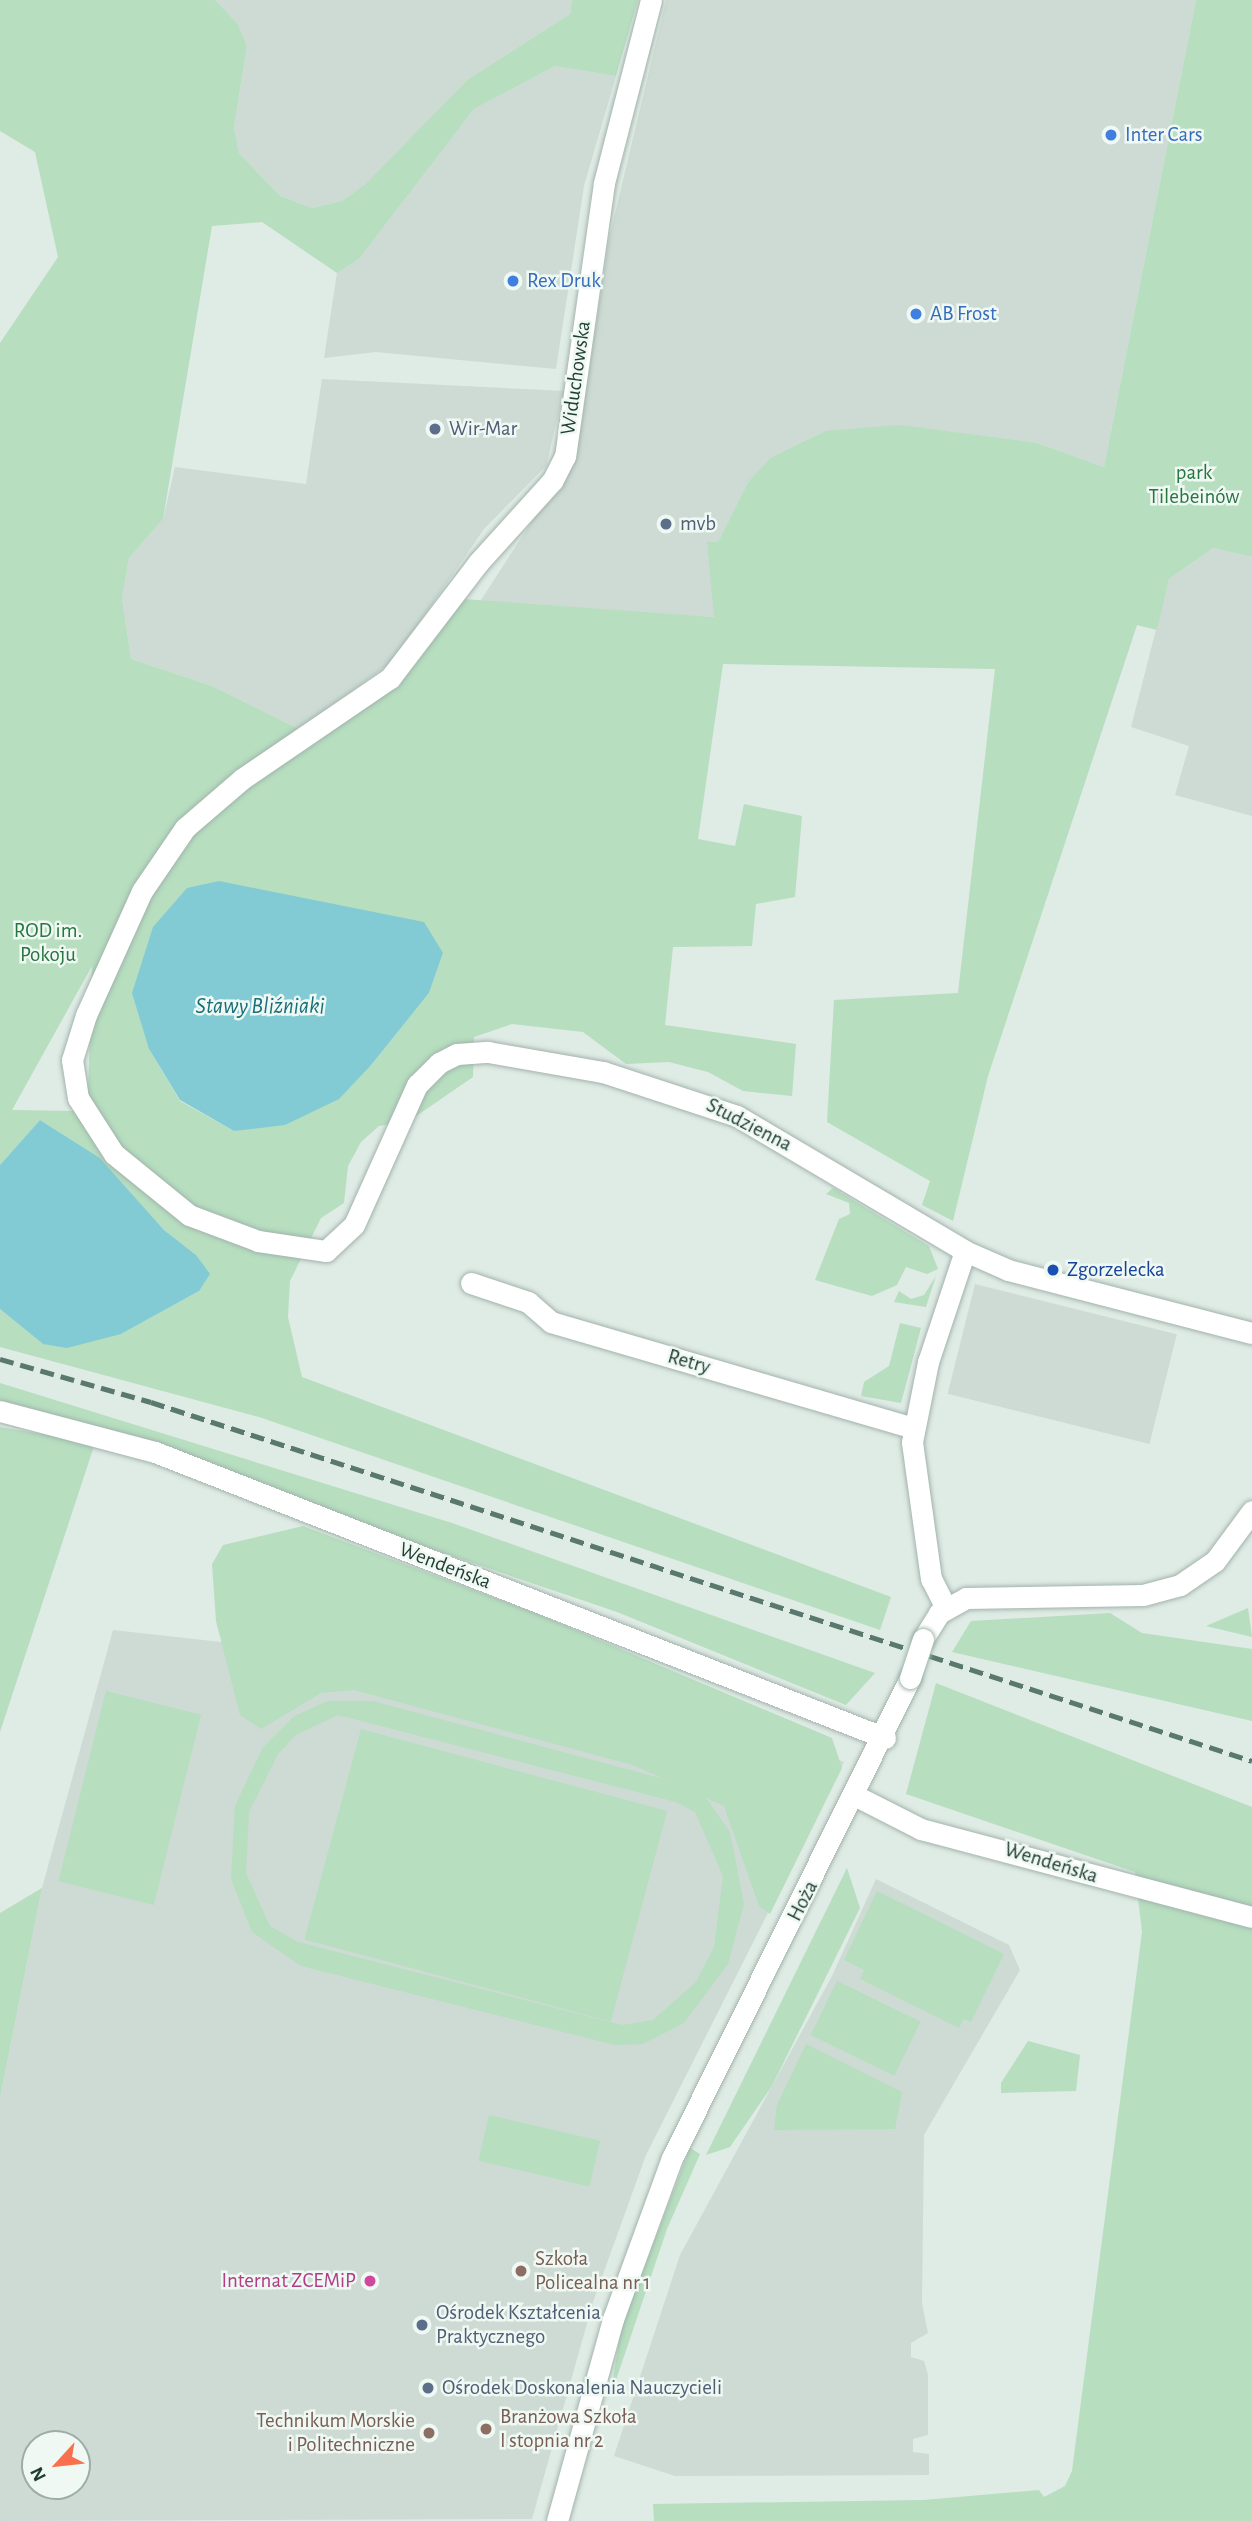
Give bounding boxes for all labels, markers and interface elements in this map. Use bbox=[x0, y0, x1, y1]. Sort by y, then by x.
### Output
place label: Inter Cars bbox=[1125, 122, 1203, 148]
marker: Inter Cars bbox=[1103, 127, 1119, 143]
place label: Rex Druk bbox=[527, 268, 601, 294]
marker: Rex Druk bbox=[505, 273, 521, 289]
place label: AB Frost bbox=[930, 301, 997, 327]
marker: AB Frost bbox=[908, 306, 924, 322]
street label: Widuchowska bbox=[556, 319, 596, 437]
place label: Wir-Mar bbox=[449, 416, 517, 442]
marker: Wir-Mar bbox=[427, 421, 443, 437]
park label: park Tilebeinów bbox=[1149, 460, 1239, 510]
place label: mvb bbox=[680, 511, 716, 537]
marker: mvb bbox=[658, 516, 674, 532]
park label: ROD im. Pokoju bbox=[14, 918, 82, 968]
water label: Stawy Bliźniaki bbox=[195, 993, 325, 1021]
street label: Studzienna bbox=[702, 1093, 796, 1157]
place label: Zgorzelecka bbox=[1067, 1257, 1165, 1283]
marker: Zgorzelecka bbox=[1045, 1262, 1061, 1278]
street label: Retry bbox=[665, 1344, 713, 1380]
street label: Wendeńska bbox=[396, 1537, 494, 1595]
street label: Wendeńska bbox=[1001, 1837, 1101, 1889]
street label: Hoża bbox=[782, 1876, 824, 1926]
place label: Szkoła Policealna nr 1 bbox=[535, 2246, 650, 2296]
marker: Szkoła Policealna nr 1 bbox=[513, 2263, 529, 2279]
place label: Internat ZCEMiP bbox=[221, 2268, 356, 2294]
marker: Internat ZCEMiP bbox=[362, 2273, 378, 2289]
place label: Ośrodek Kształcenia Praktycznego bbox=[436, 2300, 601, 2350]
marker: Ośrodek Kształcenia Praktycznego bbox=[414, 2317, 430, 2333]
place label: Ośrodek Doskonalenia Nauczycieli bbox=[442, 2375, 722, 2401]
marker: Ośrodek Doskonalenia Nauczycieli bbox=[420, 2380, 436, 2396]
place label: Branżowa Szkoła I stopnia nr 2 bbox=[500, 2404, 637, 2454]
place label: Technikum Morskie i Politechniczne bbox=[256, 2408, 415, 2458]
marker: Branżowa Szkoła I stopnia nr 2 bbox=[478, 2421, 494, 2437]
marker: Technikum Morskie i Politechniczne bbox=[421, 2425, 437, 2441]
north arrow bbox=[21, 2430, 91, 2500]
text: N bbox=[27, 2464, 50, 2484]

